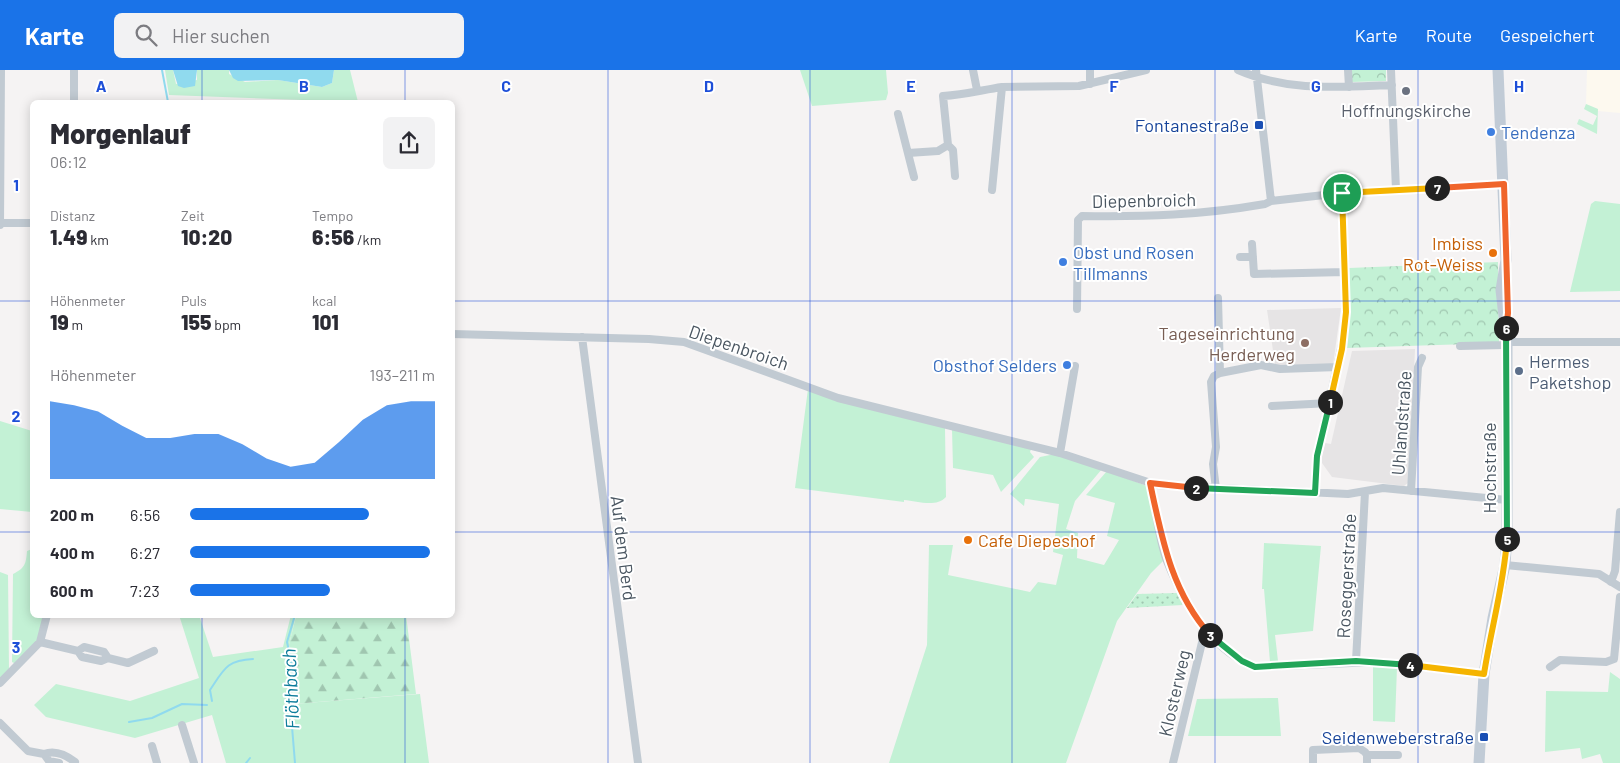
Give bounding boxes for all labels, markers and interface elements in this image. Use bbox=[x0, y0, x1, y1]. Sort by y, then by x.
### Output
search box bbox=[114, 13, 464, 58]
text: Karte bbox=[25, 21, 84, 50]
icon: search bbox=[132, 21, 160, 49]
text: Hier suchen bbox=[172, 24, 270, 47]
text: Karte bbox=[1355, 24, 1398, 46]
text: Route bbox=[1426, 24, 1472, 46]
text: Gespeichert bbox=[1500, 24, 1595, 46]
text: A bbox=[96, 76, 107, 95]
text: B bbox=[299, 76, 309, 95]
text: C bbox=[501, 76, 511, 95]
text: D bbox=[704, 76, 714, 95]
text: E bbox=[906, 76, 916, 95]
text: F bbox=[1110, 76, 1119, 95]
text: G bbox=[1311, 76, 1321, 95]
text: H bbox=[1514, 76, 1524, 95]
marker: Hoffnungskirche bbox=[1400, 85, 1412, 97]
place label: Hoffnungskirche bbox=[1341, 99, 1471, 121]
place label: Fontanestraße bbox=[1135, 114, 1249, 136]
text: Morgenlauf bbox=[50, 116, 191, 150]
button: share bbox=[383, 117, 435, 169]
marker: Fontanestraße bbox=[1253, 119, 1265, 131]
place label: Tendenza bbox=[1501, 121, 1575, 143]
marker: Tendenza bbox=[1485, 126, 1497, 138]
text: 06:12 bbox=[50, 152, 87, 171]
pin bbox=[1321, 172, 1363, 214]
text: 1 bbox=[13, 175, 19, 194]
pin: 7 bbox=[1424, 176, 1450, 200]
icon: arrive bbox=[1328, 179, 1356, 207]
text: 7 bbox=[1434, 180, 1441, 197]
street label: Diepenbroich bbox=[1092, 188, 1196, 212]
text: Distanz bbox=[50, 207, 95, 224]
text: Zeit bbox=[181, 207, 205, 224]
text: Tempo bbox=[312, 207, 353, 224]
text: 1.49 bbox=[50, 224, 87, 249]
text: 10:20 bbox=[181, 224, 232, 249]
text: 6:56 bbox=[312, 224, 354, 249]
text: km bbox=[87, 231, 109, 248]
text: /km bbox=[354, 231, 381, 248]
place label: Imbiss Rot-Weiss bbox=[1403, 232, 1483, 275]
place label: Obst und Rosen Tillmanns bbox=[1073, 241, 1194, 284]
marker: Imbiss Rot-Weiss bbox=[1487, 247, 1499, 259]
marker: Obst und Rosen Tillmanns bbox=[1057, 256, 1069, 268]
text: Höhenmeter bbox=[50, 292, 125, 309]
text: Puls bbox=[181, 292, 207, 309]
text: kcal bbox=[312, 292, 336, 309]
text: 19 bbox=[50, 309, 69, 334]
text: 155 bbox=[181, 309, 211, 334]
text: 101 bbox=[312, 309, 339, 334]
text: m bbox=[69, 316, 83, 333]
text: bpm bbox=[211, 316, 241, 333]
pin: 6 bbox=[1494, 316, 1518, 340]
street label: Diepenbroich bbox=[686, 320, 792, 374]
text: 6 bbox=[1503, 320, 1510, 337]
place label: Tageseinrichtung Herderweg bbox=[1158, 322, 1295, 365]
marker: Tageseinrichtung Herderweg bbox=[1299, 337, 1311, 349]
place label: Hermes Paketshop bbox=[1529, 350, 1611, 393]
place label: Obsthof Selders bbox=[933, 354, 1057, 376]
marker: Obsthof Selders bbox=[1061, 359, 1073, 371]
text: Höhenmeter bbox=[50, 365, 136, 384]
text: 193–211 m bbox=[370, 365, 435, 384]
marker: Hermes Paketshop bbox=[1513, 365, 1525, 377]
street label: Uhlandstraße bbox=[1386, 370, 1416, 476]
pin: 1 bbox=[1318, 390, 1342, 414]
text: 1 bbox=[1328, 394, 1333, 411]
text: 2 bbox=[12, 406, 21, 425]
street label: Hochstraße bbox=[1478, 422, 1500, 514]
pin: 2 bbox=[1184, 476, 1208, 500]
text: 2 bbox=[1193, 480, 1200, 497]
street label: Auf dem Berd bbox=[607, 494, 641, 602]
text: 200 m bbox=[50, 505, 94, 524]
text: 6:56 bbox=[130, 505, 160, 524]
street label: Roseggerstraße bbox=[1332, 513, 1360, 639]
pin: 5 bbox=[1494, 526, 1520, 552]
place label: Cafe Diepeshof bbox=[978, 529, 1096, 551]
text: 5 bbox=[1504, 531, 1511, 548]
marker: Cafe Diepeshof bbox=[962, 534, 974, 546]
text: 400 m bbox=[50, 543, 94, 562]
text: 6:27 bbox=[130, 543, 160, 562]
text: 600 m bbox=[50, 581, 93, 600]
text: 7:23 bbox=[130, 581, 160, 600]
pin: 3 bbox=[1198, 622, 1222, 648]
text: 3 bbox=[1207, 627, 1214, 644]
text: 3 bbox=[12, 637, 20, 656]
street label: Klosterweg bbox=[1153, 647, 1195, 739]
water label: Flöthbach bbox=[276, 648, 304, 730]
pin: 4 bbox=[1398, 652, 1422, 678]
text: 4 bbox=[1406, 657, 1415, 674]
place label: Seidenweberstraße bbox=[1322, 726, 1474, 748]
marker: Seidenweberstraße bbox=[1478, 731, 1490, 743]

